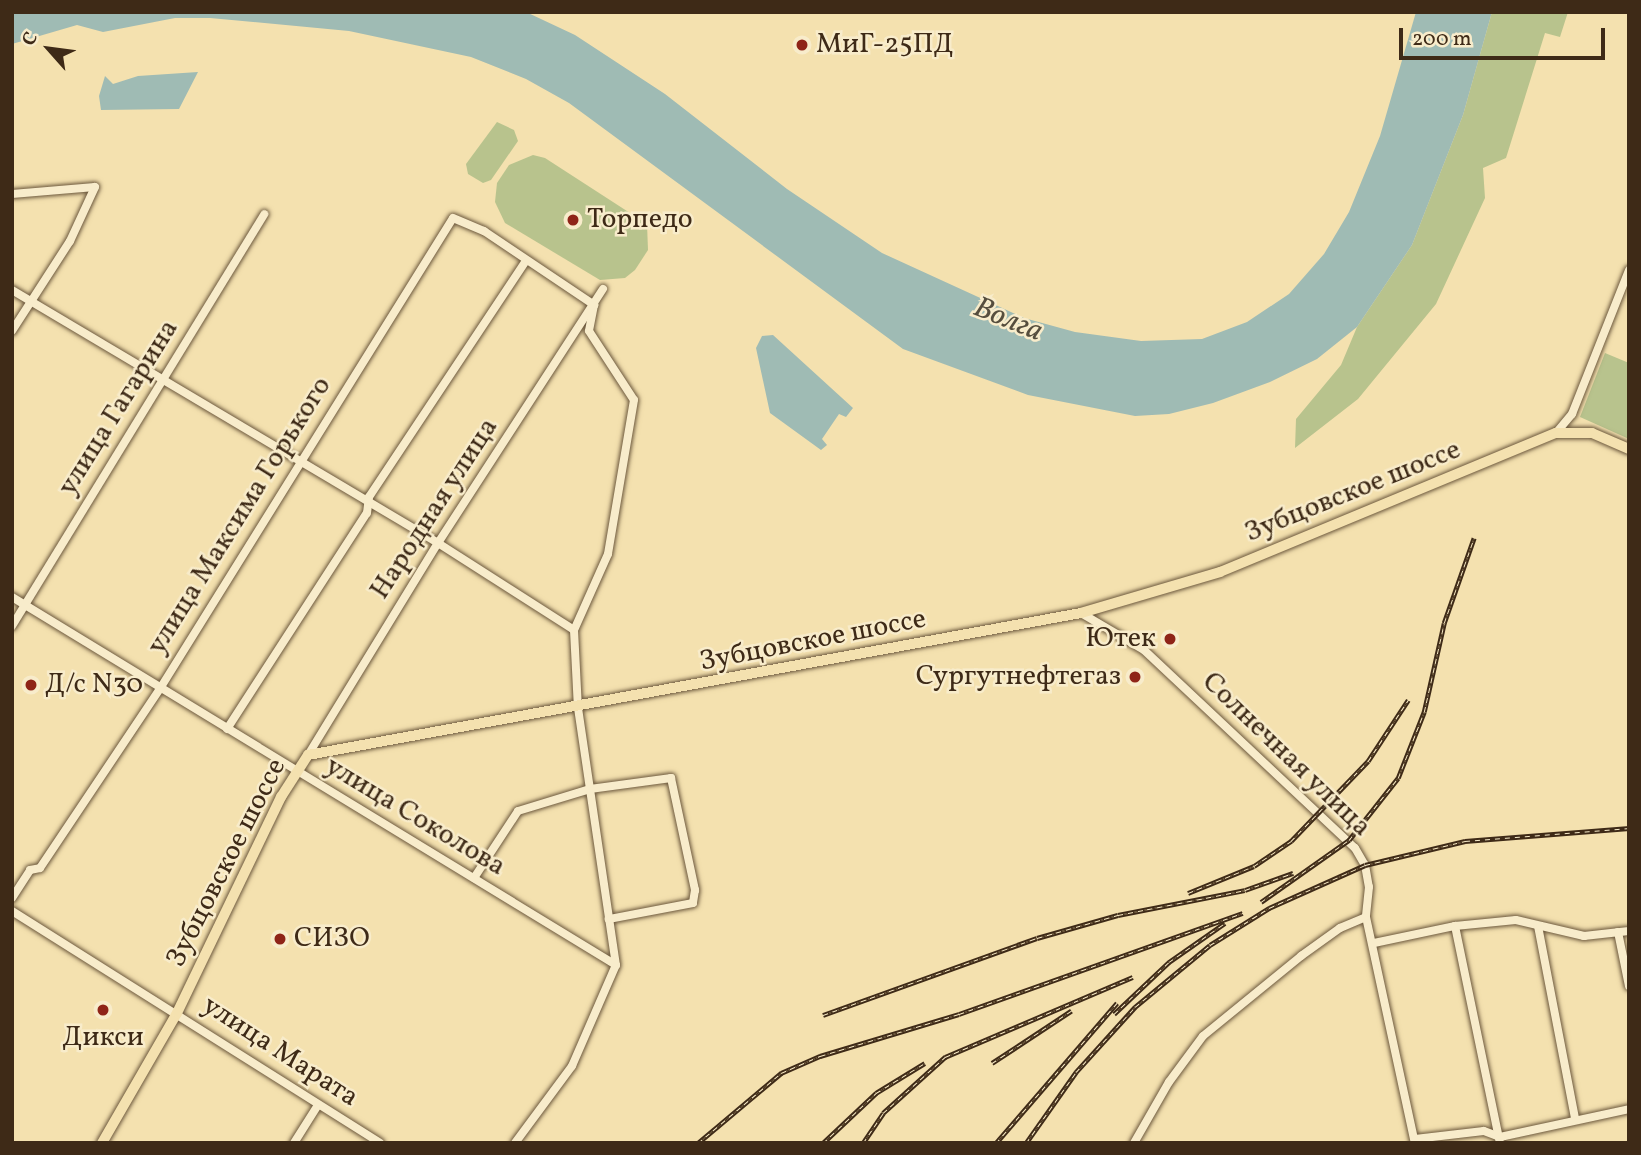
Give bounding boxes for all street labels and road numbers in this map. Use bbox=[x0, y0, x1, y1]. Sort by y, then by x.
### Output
street label: улица Гагарина bbox=[52, 314, 186, 502]
street label: улица Максима Горького bbox=[141, 371, 339, 661]
street label: Народная улица bbox=[364, 412, 506, 606]
street label: Зубцовское шоссе bbox=[1240, 433, 1466, 551]
street label: Зубцовское шоссе bbox=[697, 603, 929, 679]
street label: Солнечная улица bbox=[1194, 665, 1378, 845]
street label: улица Соколова bbox=[319, 750, 511, 884]
street label: Зубцовское шоссе bbox=[160, 753, 294, 973]
street label: улица Марата bbox=[196, 989, 364, 1115]

